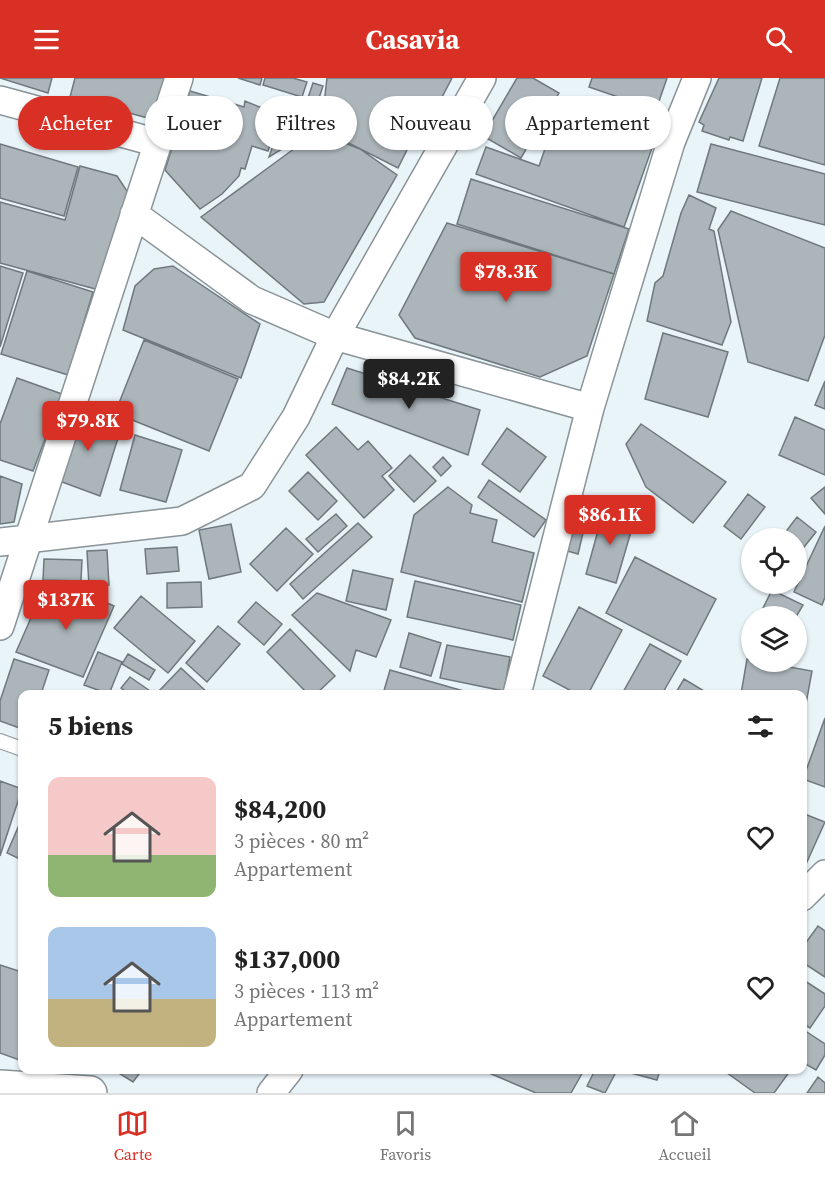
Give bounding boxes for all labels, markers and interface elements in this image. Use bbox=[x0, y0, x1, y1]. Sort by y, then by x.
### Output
text: Casavia bbox=[365, 21, 460, 58]
icon: menu bbox=[30, 23, 63, 56]
icon: search bbox=[762, 23, 795, 56]
chip: Acheter bbox=[18, 96, 133, 150]
chip: Louer bbox=[145, 96, 243, 150]
chip: Filtres bbox=[255, 96, 357, 150]
chip: Nouveau bbox=[369, 96, 493, 150]
chip: Appartement bbox=[505, 96, 671, 150]
pin: $78.3K bbox=[457, 252, 555, 303]
text: $78.3K bbox=[474, 257, 538, 285]
pin: $84.2K bbox=[360, 359, 458, 410]
text: $84.2K bbox=[377, 364, 441, 392]
pin: $79.8K bbox=[39, 401, 137, 452]
text: $79.8K bbox=[56, 406, 120, 434]
pin: $86.1K bbox=[561, 495, 659, 546]
text: $86.1K bbox=[578, 500, 642, 528]
map controls bbox=[741, 528, 807, 672]
button: locate bbox=[741, 528, 807, 594]
pin: $137K bbox=[24, 580, 108, 631]
text: $137K bbox=[37, 585, 95, 613]
button: layers bbox=[741, 606, 807, 672]
text: 5 biens bbox=[48, 708, 133, 744]
icon: filters bbox=[744, 710, 777, 743]
text: $84,200 bbox=[234, 791, 326, 827]
icon: home bbox=[96, 801, 168, 873]
icon: heart bbox=[744, 821, 777, 854]
text: 3 pièces · 80 m² bbox=[234, 827, 369, 855]
text: Appartement bbox=[234, 855, 352, 883]
text: $137,000 bbox=[234, 941, 340, 977]
icon: home bbox=[96, 951, 168, 1023]
icon: heart bbox=[744, 971, 777, 1004]
text: 3 pièces · 113 m² bbox=[234, 977, 379, 1005]
text: Appartement bbox=[234, 1005, 352, 1033]
tab: Carte bbox=[114, 1107, 152, 1165]
tab: Favoris bbox=[380, 1107, 431, 1165]
tab: Accueil bbox=[659, 1107, 711, 1165]

